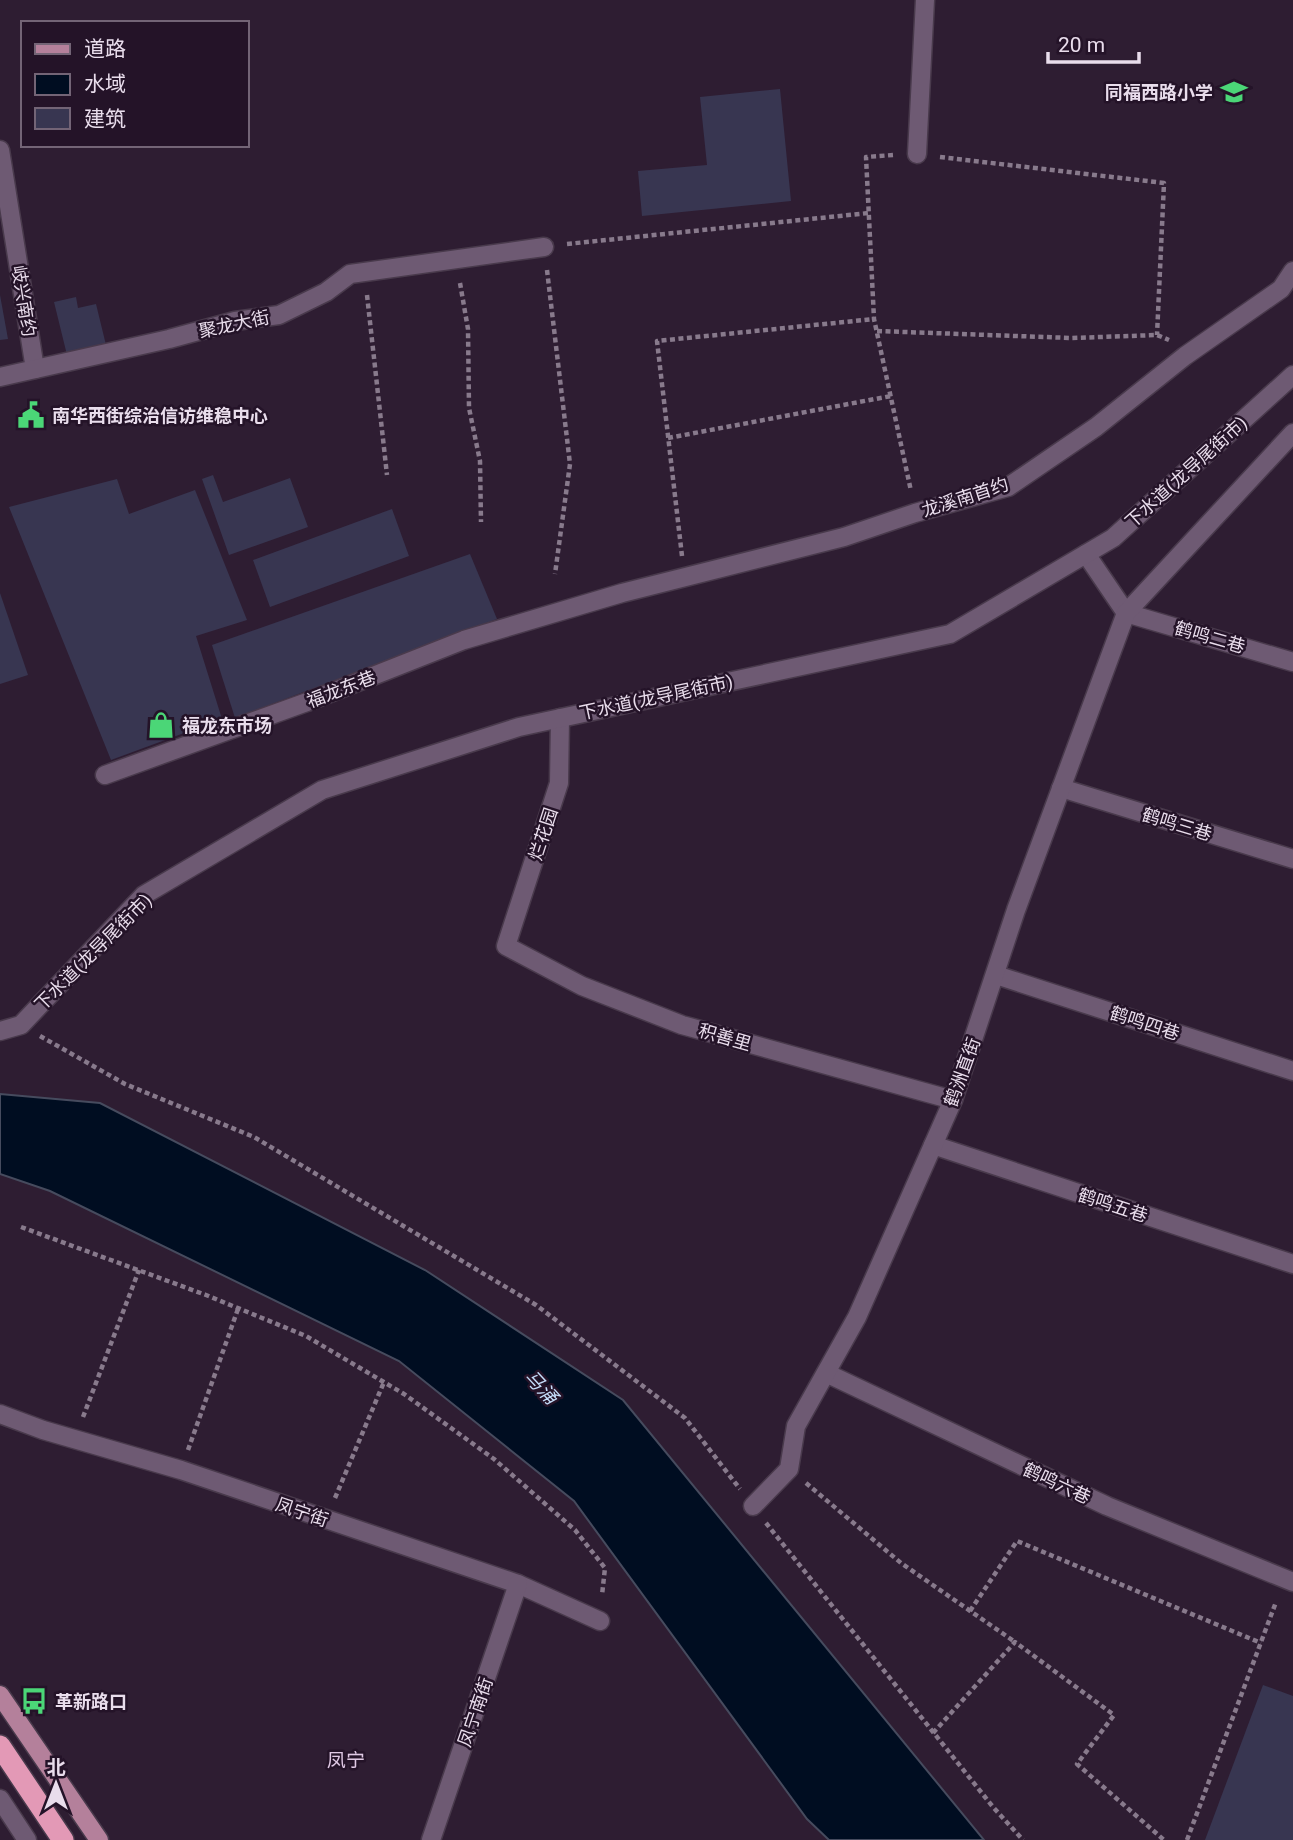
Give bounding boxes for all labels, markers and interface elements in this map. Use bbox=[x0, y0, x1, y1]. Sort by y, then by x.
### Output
legend bbox=[21, 21, 248, 147]
scale bar bbox=[1048, 21, 1139, 65]
text: 20 m bbox=[1058, 33, 1105, 57]
text: 道路 bbox=[84, 37, 126, 61]
text: 水域 bbox=[84, 72, 126, 96]
school or university icon: 同福西路小学 bbox=[1219, 77, 1249, 107]
place label: 同福西路小学 bbox=[1105, 82, 1213, 103]
text: 建筑 bbox=[84, 107, 126, 131]
street label: 岐兴南约 bbox=[8, 264, 40, 338]
street label: 聚龙大街 bbox=[197, 306, 271, 342]
public building icon: 南华西街综治信访维稳中心 bbox=[16, 400, 46, 430]
place label: 南华西街综治信访维稳中心 bbox=[52, 405, 268, 426]
street label: 下水道(龙导尾街市) bbox=[1121, 412, 1252, 533]
street label: 龙溪南首约 bbox=[919, 473, 1011, 521]
street label: 鹤鸣二巷 bbox=[1173, 617, 1247, 657]
street label: 福龙东巷 bbox=[304, 666, 378, 712]
street label: 下水道(龙导尾街市) bbox=[577, 670, 735, 725]
shop icon: 福龙东市场 bbox=[146, 710, 176, 740]
place label: 福龙东市场 bbox=[182, 715, 272, 736]
street label: 鹤鸣三巷 bbox=[1140, 803, 1214, 845]
street label: 烂花园 bbox=[525, 805, 561, 863]
street label: 下水道(龙导尾街市) bbox=[30, 889, 156, 1015]
street label: 鹤鸣四巷 bbox=[1108, 1002, 1182, 1044]
street label: 积善里 bbox=[696, 1019, 754, 1055]
street label: 鹤洲直街 bbox=[940, 1035, 984, 1109]
street label: 鹤鸣五巷 bbox=[1076, 1184, 1150, 1226]
water label: 马涌 bbox=[520, 1365, 564, 1410]
street label: 鹤鸣六巷 bbox=[1020, 1458, 1094, 1508]
street label: 凤宁街 bbox=[273, 1493, 331, 1531]
street label: 凤宁南街 bbox=[453, 1675, 497, 1749]
bus stop icon: 革新路口 bbox=[19, 1686, 49, 1716]
place label: 革新路口 bbox=[55, 1691, 127, 1712]
north arrow bbox=[21, 1749, 91, 1819]
district label: 凤宁 bbox=[327, 1749, 365, 1772]
text: 北 bbox=[46, 1756, 66, 1779]

